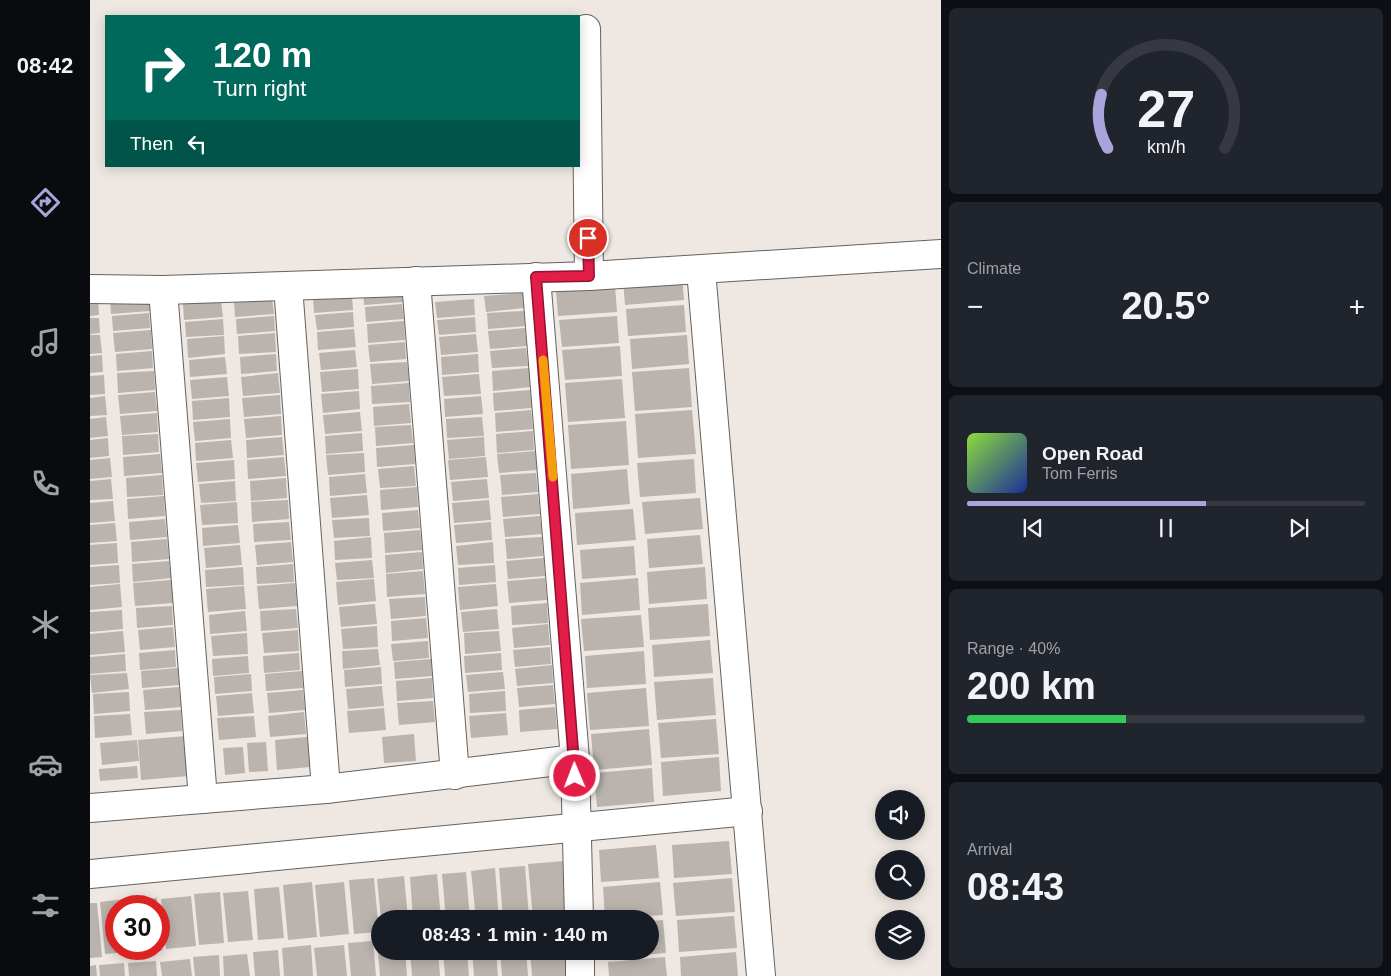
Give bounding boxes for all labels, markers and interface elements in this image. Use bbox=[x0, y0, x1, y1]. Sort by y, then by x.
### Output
icon: right bbox=[130, 35, 195, 100]
text: 120 m bbox=[213, 35, 312, 74]
text: 08:42 bbox=[17, 53, 73, 78]
text: Turn right bbox=[213, 76, 306, 101]
text: 27 bbox=[1137, 80, 1195, 138]
icon: left bbox=[183, 130, 211, 158]
text: Then bbox=[130, 133, 173, 154]
text: km/h bbox=[1147, 137, 1185, 157]
icon: directions bbox=[28, 185, 63, 220]
pin bbox=[567, 217, 609, 259]
icon: arrive bbox=[574, 224, 602, 252]
text: Climate bbox=[967, 260, 1021, 277]
text: 20.5° bbox=[1121, 285, 1211, 327]
text: − bbox=[967, 291, 983, 322]
text: + bbox=[1349, 291, 1365, 322]
icon: music bbox=[28, 325, 63, 360]
text: Open Road bbox=[1042, 443, 1143, 464]
text: Tom Ferris bbox=[1042, 465, 1118, 482]
icon: phone bbox=[28, 466, 63, 501]
icon: previous bbox=[1019, 514, 1047, 542]
icon: pause bbox=[1152, 514, 1180, 542]
icon: next bbox=[1285, 514, 1313, 542]
icon: climate bbox=[28, 607, 63, 642]
text: Range · 40% bbox=[967, 640, 1060, 657]
text: 200 km bbox=[967, 665, 1096, 707]
icon: car bbox=[28, 747, 63, 782]
position arrow bbox=[548, 749, 600, 801]
map controls bbox=[875, 790, 925, 960]
button: sound bbox=[875, 790, 925, 840]
text: Arrival bbox=[967, 841, 1012, 858]
button: search bbox=[875, 850, 925, 900]
text: 08:43 bbox=[967, 866, 1064, 908]
icon: filters bbox=[28, 888, 63, 923]
speed limit sign: 30 bbox=[105, 895, 170, 960]
button: layers bbox=[875, 910, 925, 960]
text: 08:43 · 1 min · 140 m bbox=[422, 924, 608, 945]

